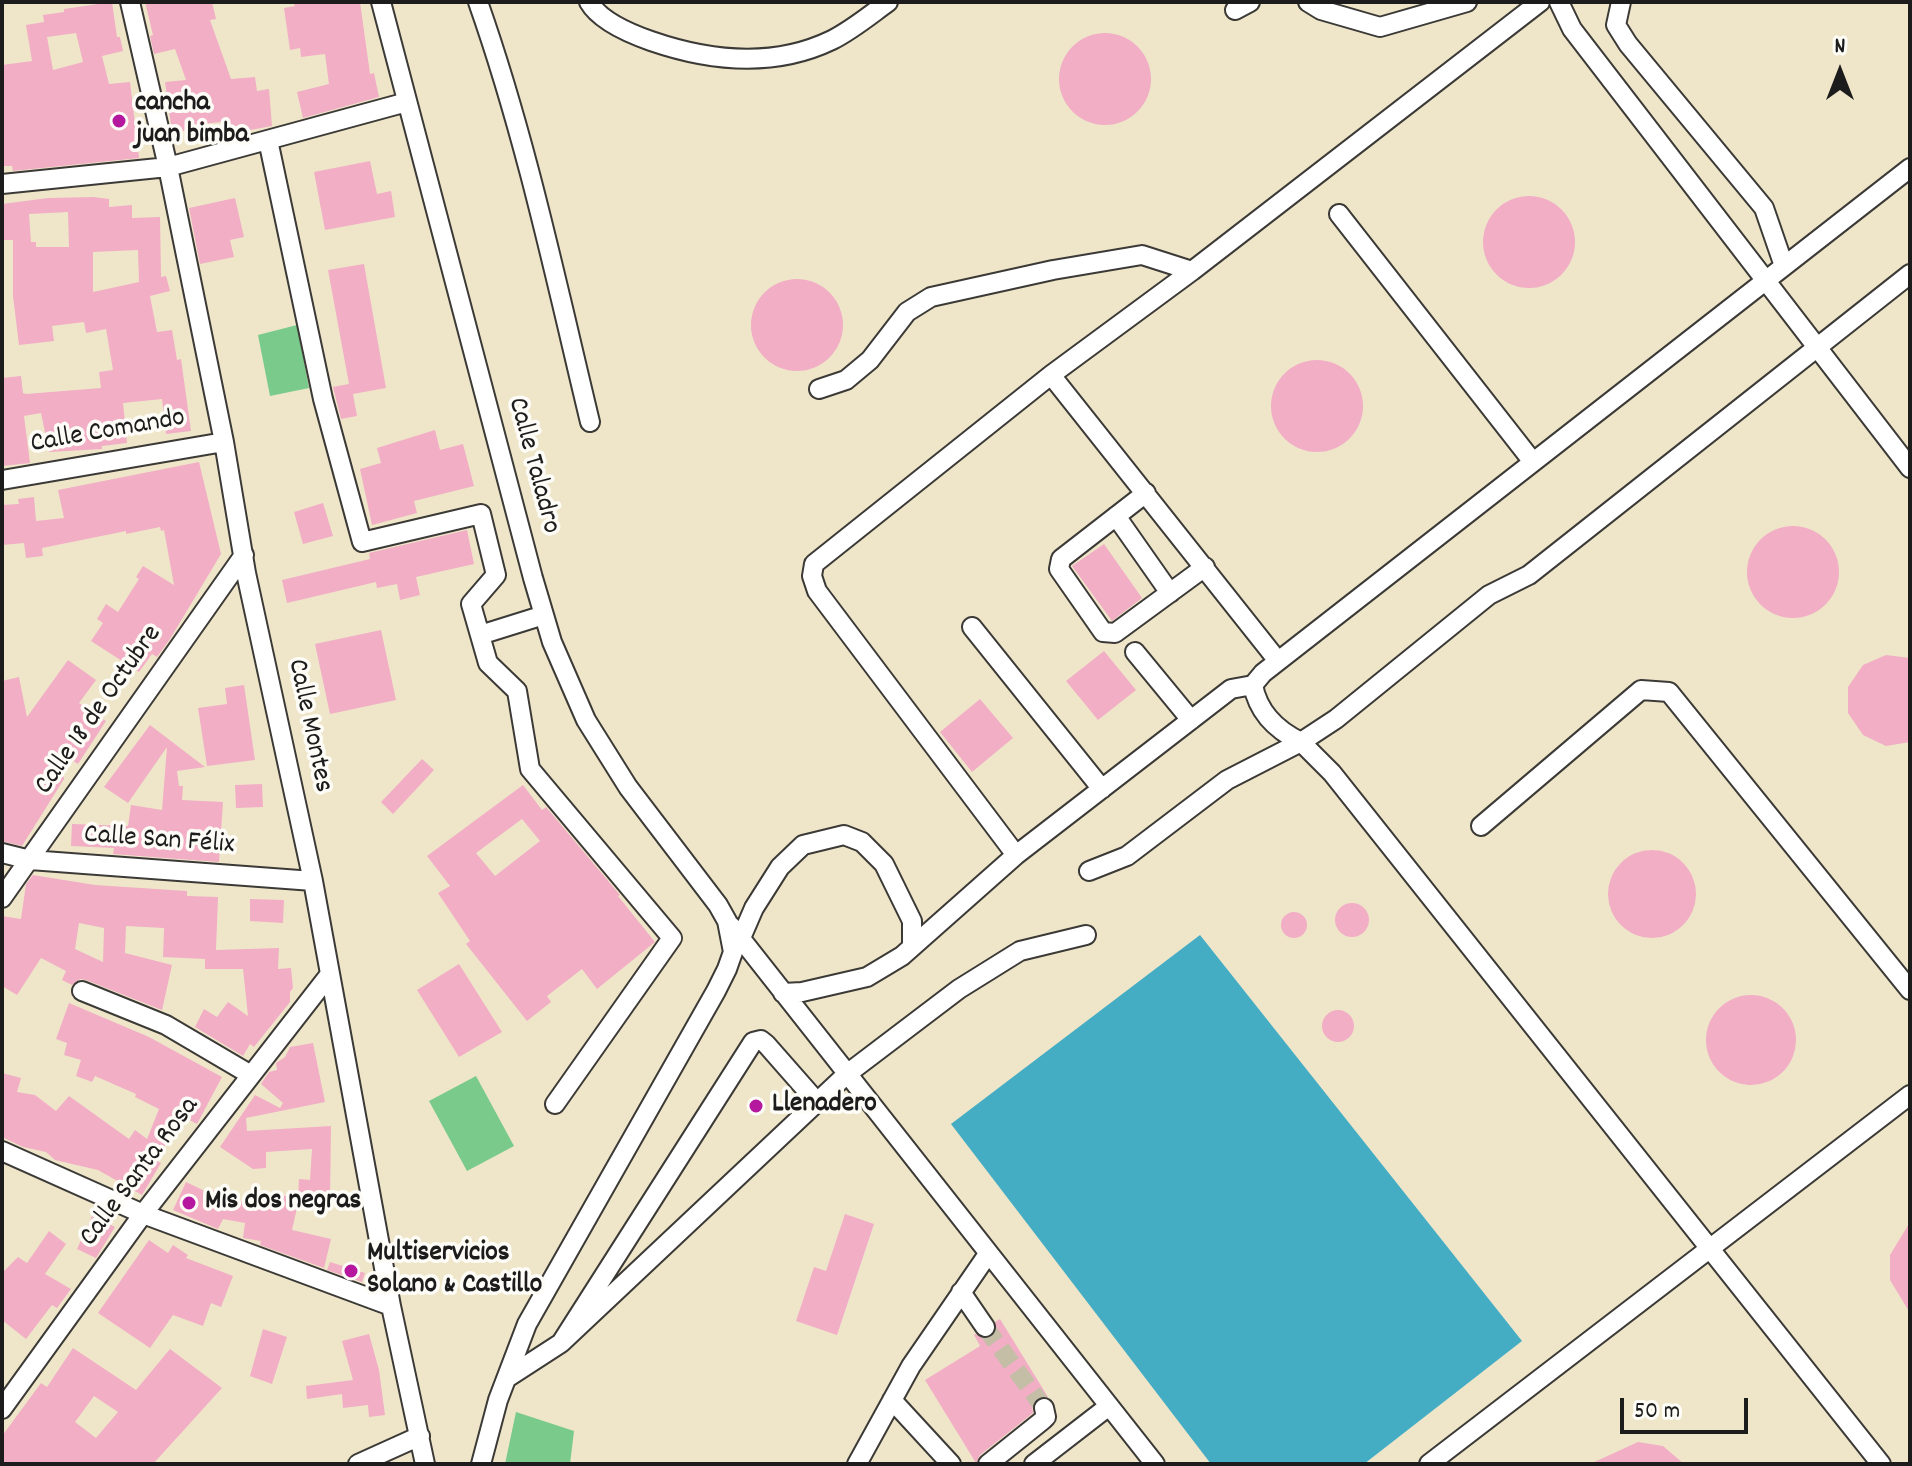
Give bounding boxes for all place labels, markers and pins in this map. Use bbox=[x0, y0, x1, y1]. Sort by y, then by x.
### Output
place label: cancha juan bimba bbox=[135, 88, 249, 154]
marker: cancha juan bimba bbox=[110, 112, 128, 130]
place label: Llenadero bbox=[772, 1089, 877, 1123]
marker: Llenadero bbox=[747, 1097, 765, 1115]
place label: Mis dos negras bbox=[205, 1186, 361, 1220]
marker: Mis dos negras bbox=[180, 1194, 198, 1212]
place label: Multiservicios Solano & Castillo bbox=[367, 1238, 542, 1304]
marker: Multiservicios Solano & Castillo bbox=[342, 1262, 360, 1280]

